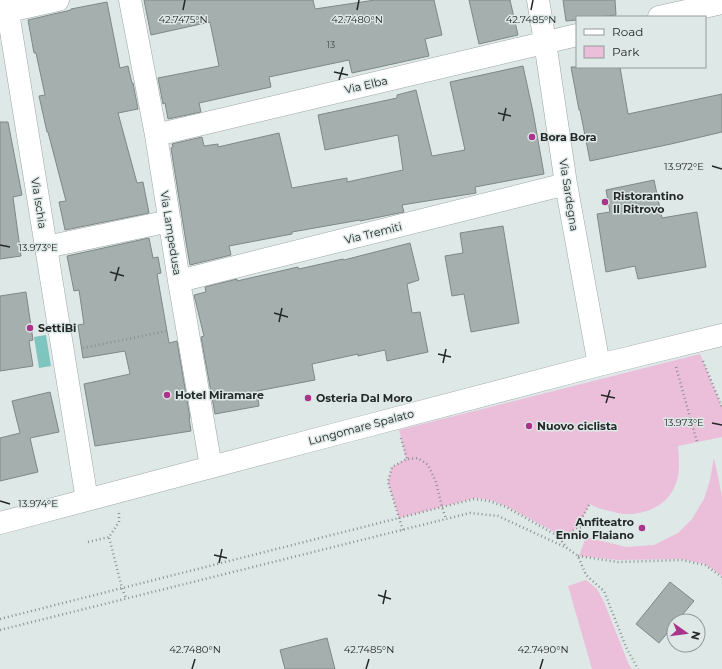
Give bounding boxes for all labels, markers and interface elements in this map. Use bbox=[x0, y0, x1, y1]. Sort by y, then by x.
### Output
text: 42.7475°N bbox=[158, 13, 208, 26]
text: 42.7480°N bbox=[331, 13, 383, 26]
text: 42.7485°N bbox=[506, 13, 556, 26]
legend bbox=[576, 16, 706, 68]
text: Road bbox=[612, 24, 643, 39]
house number: 13 bbox=[327, 39, 335, 50]
text: Park bbox=[612, 44, 640, 59]
street label: Via Elba bbox=[343, 73, 389, 97]
place label: Bora Bora bbox=[540, 130, 597, 144]
marker: Bora Bora bbox=[527, 132, 537, 142]
street label: Via Sardegna bbox=[556, 158, 582, 232]
text: 13.972°E bbox=[664, 160, 704, 173]
street label: Via Ischia bbox=[28, 176, 50, 230]
place label: Ristorantino Il Ritrovo bbox=[613, 189, 684, 216]
street label: Via Lampedusa bbox=[157, 190, 185, 276]
marker: Ristorantino Il Ritrovo bbox=[600, 197, 610, 207]
street label: Via Tremiti bbox=[343, 219, 403, 247]
text: 13.973°E bbox=[18, 241, 58, 254]
place label: SettiBi bbox=[38, 321, 76, 335]
marker: SettiBi bbox=[25, 323, 35, 333]
place label: Hotel Miramare bbox=[175, 388, 264, 402]
marker: Hotel Miramare bbox=[162, 390, 172, 400]
place label: Osteria Dal Moro bbox=[316, 391, 412, 405]
marker: Osteria Dal Moro bbox=[303, 393, 313, 403]
street label: Lungomare Spalato bbox=[307, 406, 415, 448]
text: 13.973°E bbox=[664, 416, 704, 429]
place label: Nuovo ciclista bbox=[537, 419, 617, 433]
marker: Nuovo ciclista bbox=[524, 421, 534, 431]
text: 13.974°E bbox=[18, 497, 58, 510]
place label: Anfiteatro Ennio Flaiano bbox=[556, 515, 634, 542]
marker: Anfiteatro Ennio Flaiano bbox=[637, 523, 647, 533]
north arrow bbox=[666, 613, 706, 653]
text: N bbox=[688, 629, 704, 641]
text: 42.7480°N bbox=[169, 643, 221, 656]
text: 42.7485°N bbox=[344, 643, 394, 656]
text: 42.7490°N bbox=[517, 643, 569, 656]

